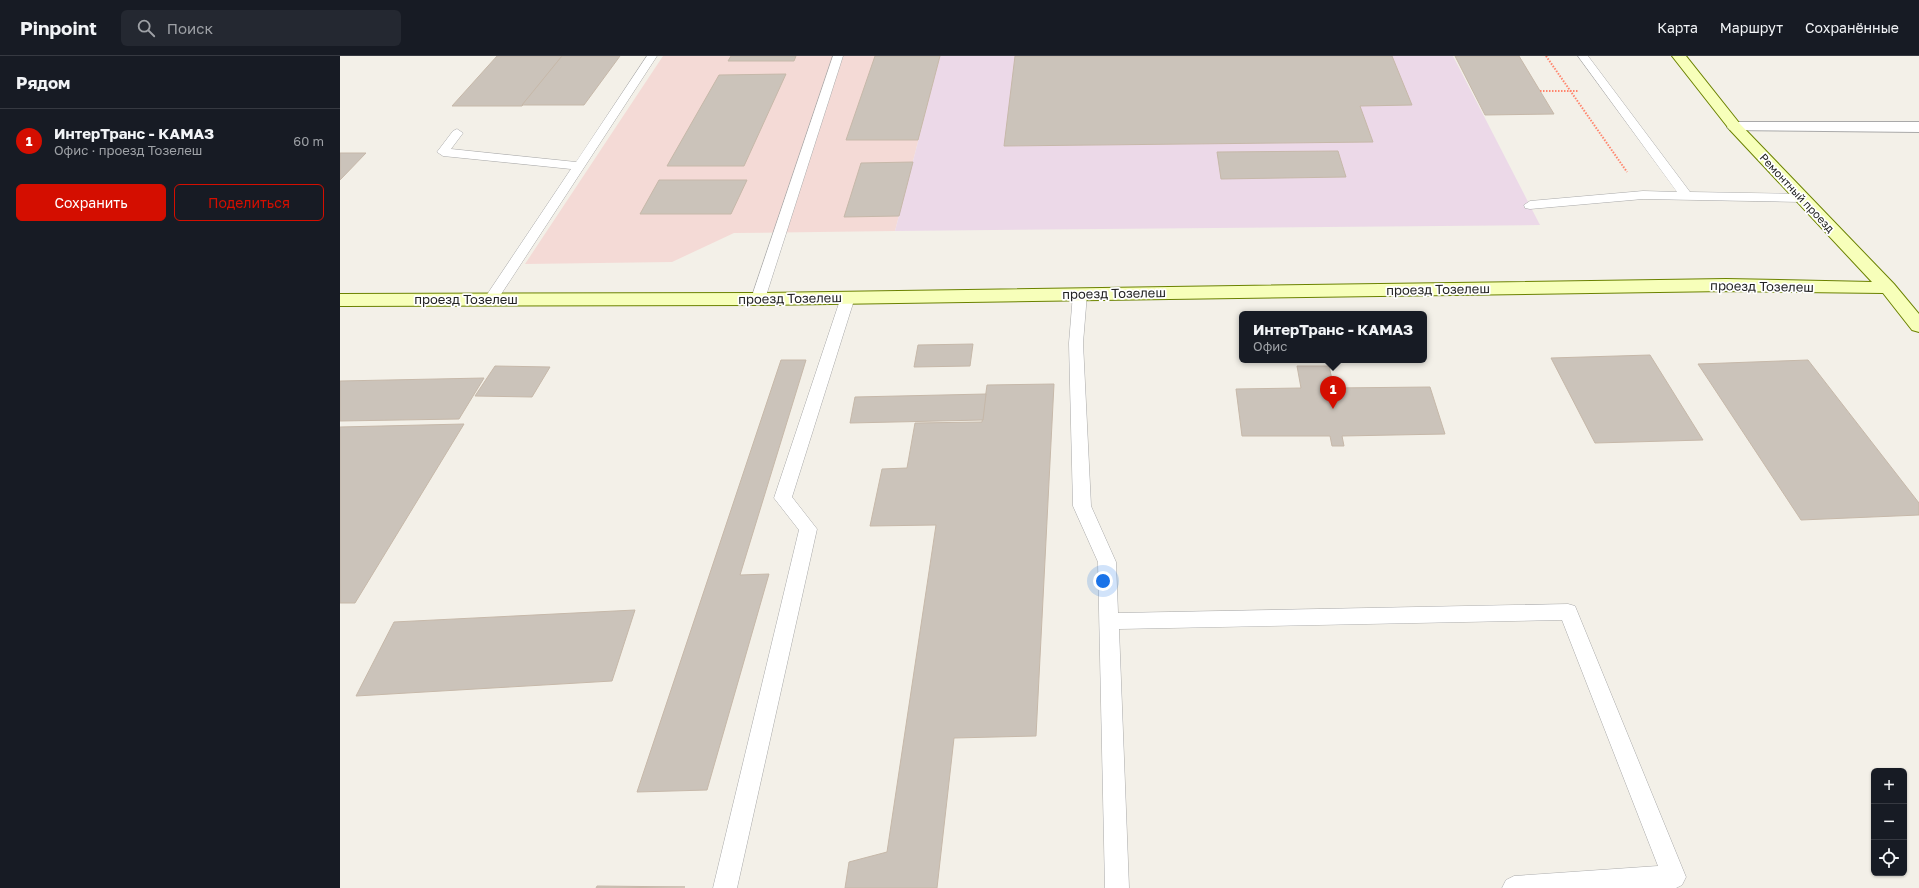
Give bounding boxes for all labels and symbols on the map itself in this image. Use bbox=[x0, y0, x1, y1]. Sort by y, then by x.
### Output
street label: Ремонтный проезд bbox=[1757, 151, 1837, 235]
street label: проезд Тозелеш bbox=[1710, 277, 1814, 295]
street label: проезд Тозелеш bbox=[1386, 280, 1490, 298]
street label: проезд Тозелеш bbox=[1062, 284, 1166, 302]
street label: проезд Тозелеш bbox=[738, 289, 842, 307]
street label: проезд Тозелеш bbox=[414, 291, 518, 307]
pin: 1 bbox=[1320, 376, 1346, 409]
your location bbox=[1093, 571, 1113, 591]

